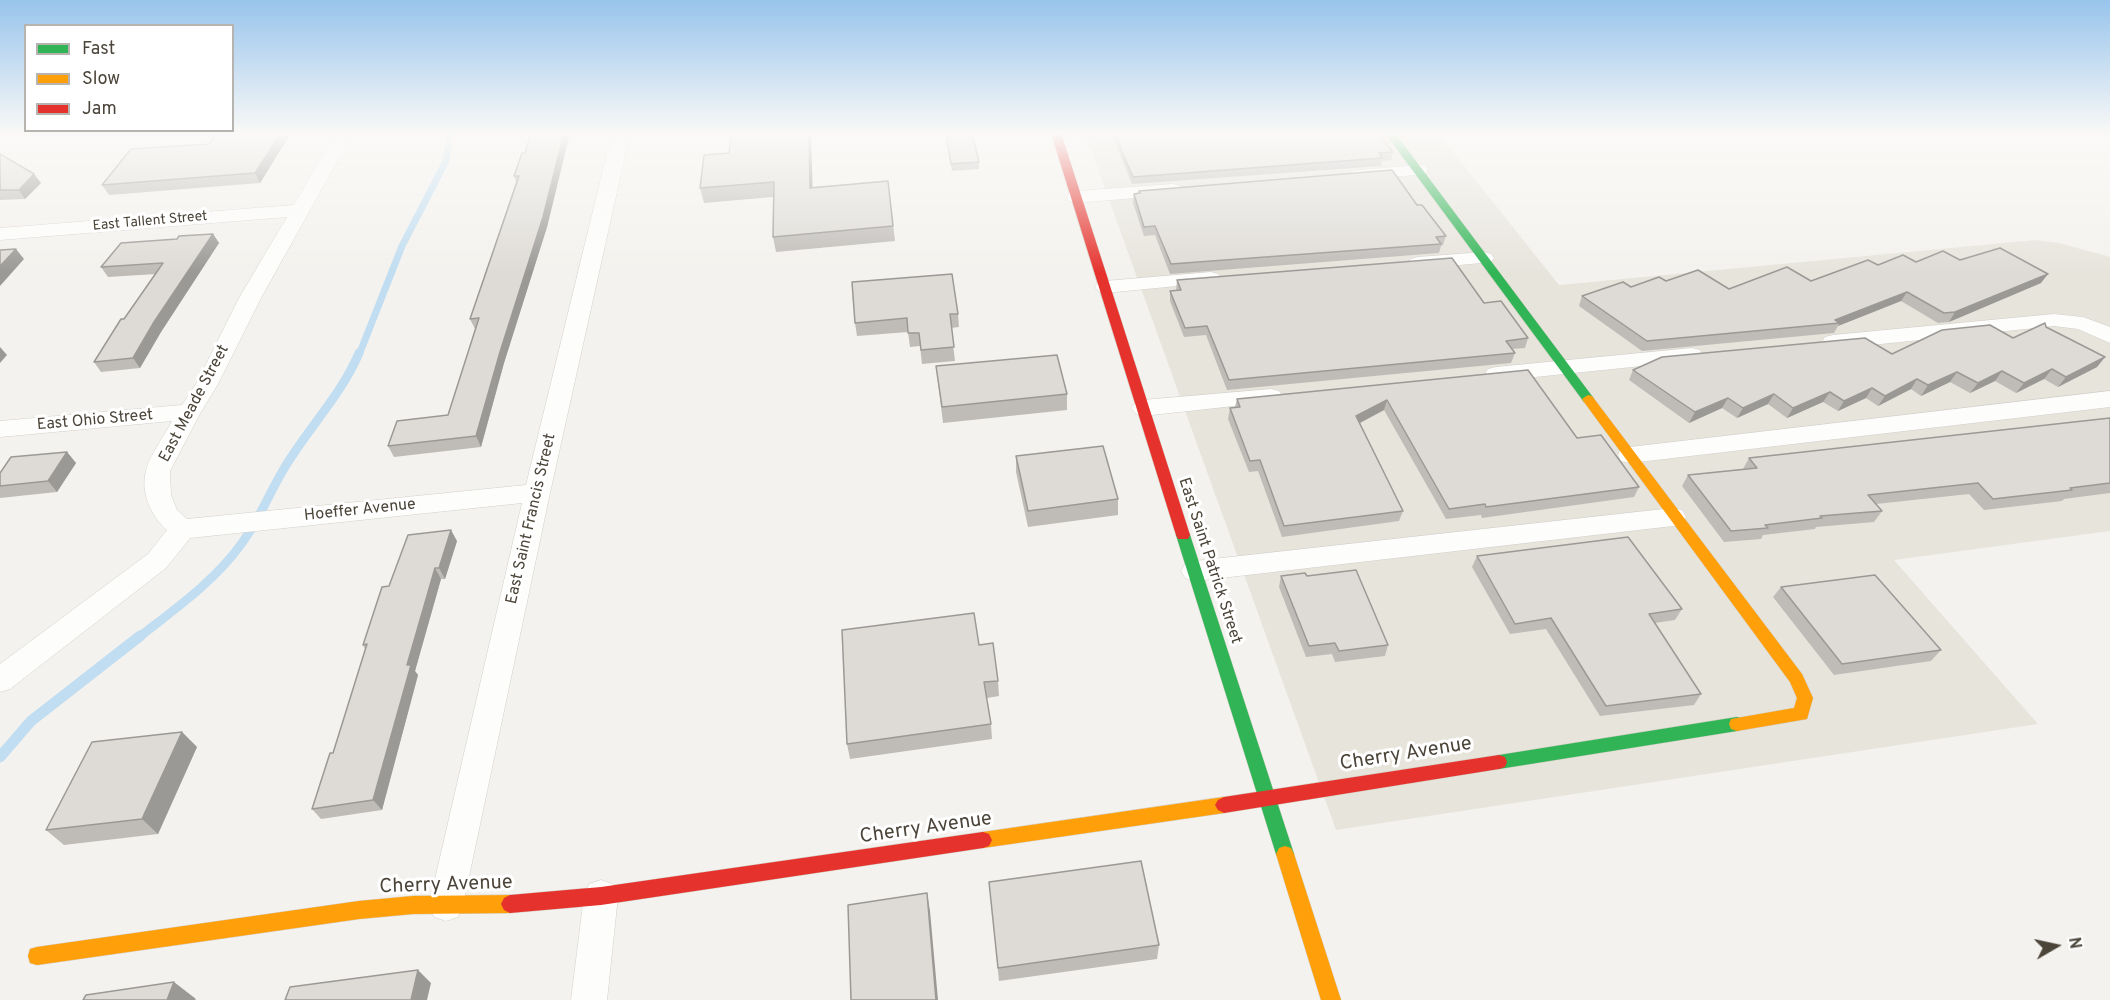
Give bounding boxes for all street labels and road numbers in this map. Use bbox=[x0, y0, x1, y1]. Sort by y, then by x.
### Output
street label: East Tallent Street bbox=[92, 209, 208, 235]
street label: East Meade Street bbox=[156, 342, 234, 466]
street label: East Ohio Street bbox=[36, 406, 154, 436]
street label: East Saint Francis Street bbox=[503, 432, 561, 606]
street label: East Saint Patrick Street bbox=[1173, 475, 1245, 647]
street label: Hoeffer Avenue bbox=[303, 496, 417, 526]
street label: Cherry Avenue bbox=[1338, 733, 1474, 777]
street label: Cherry Avenue bbox=[858, 808, 994, 850]
street label: Cherry Avenue bbox=[379, 872, 513, 900]

